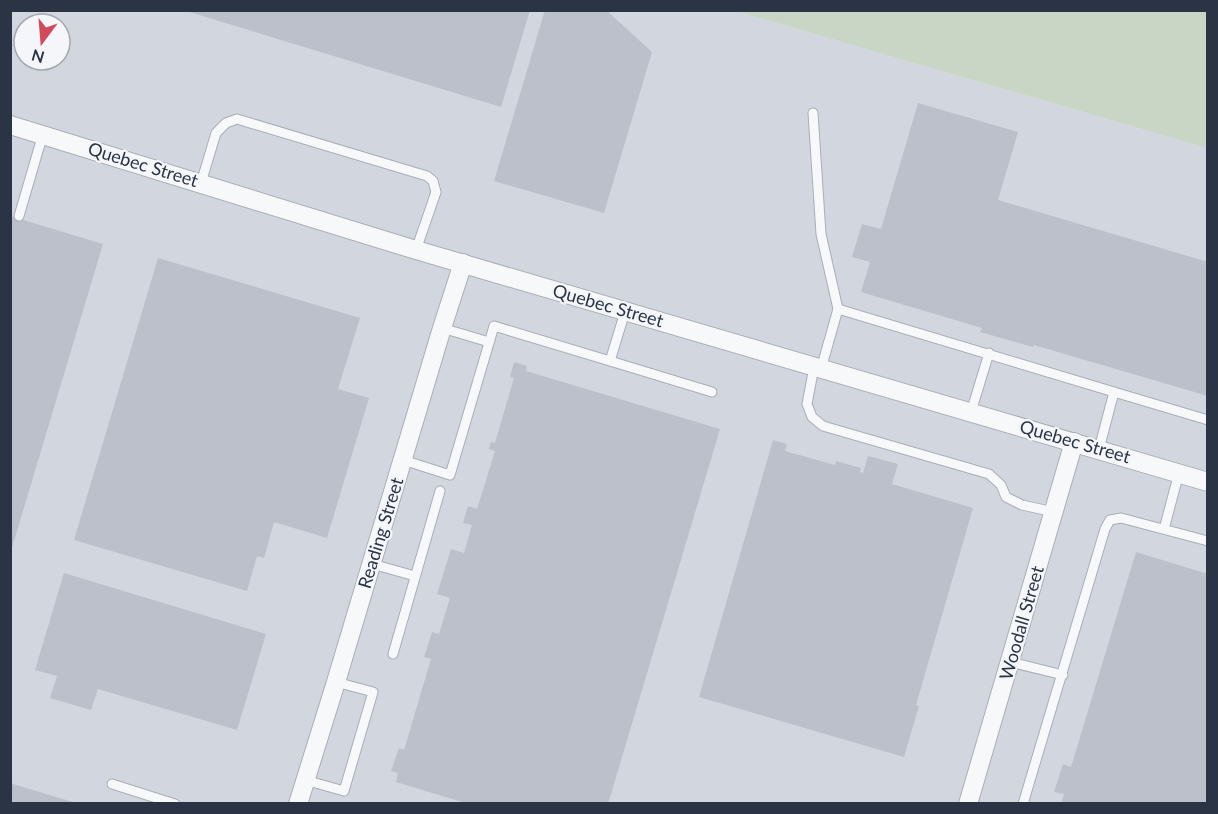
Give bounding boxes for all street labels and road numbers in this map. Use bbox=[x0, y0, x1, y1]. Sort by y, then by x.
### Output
street label: Quebec Street bbox=[86, 137, 202, 191]
street label: Quebec Street bbox=[550, 279, 667, 331]
street label: Quebec Street bbox=[1017, 415, 1134, 467]
street label: Reading Street bbox=[353, 474, 408, 591]
street label: Woodall Street bbox=[994, 563, 1048, 682]

